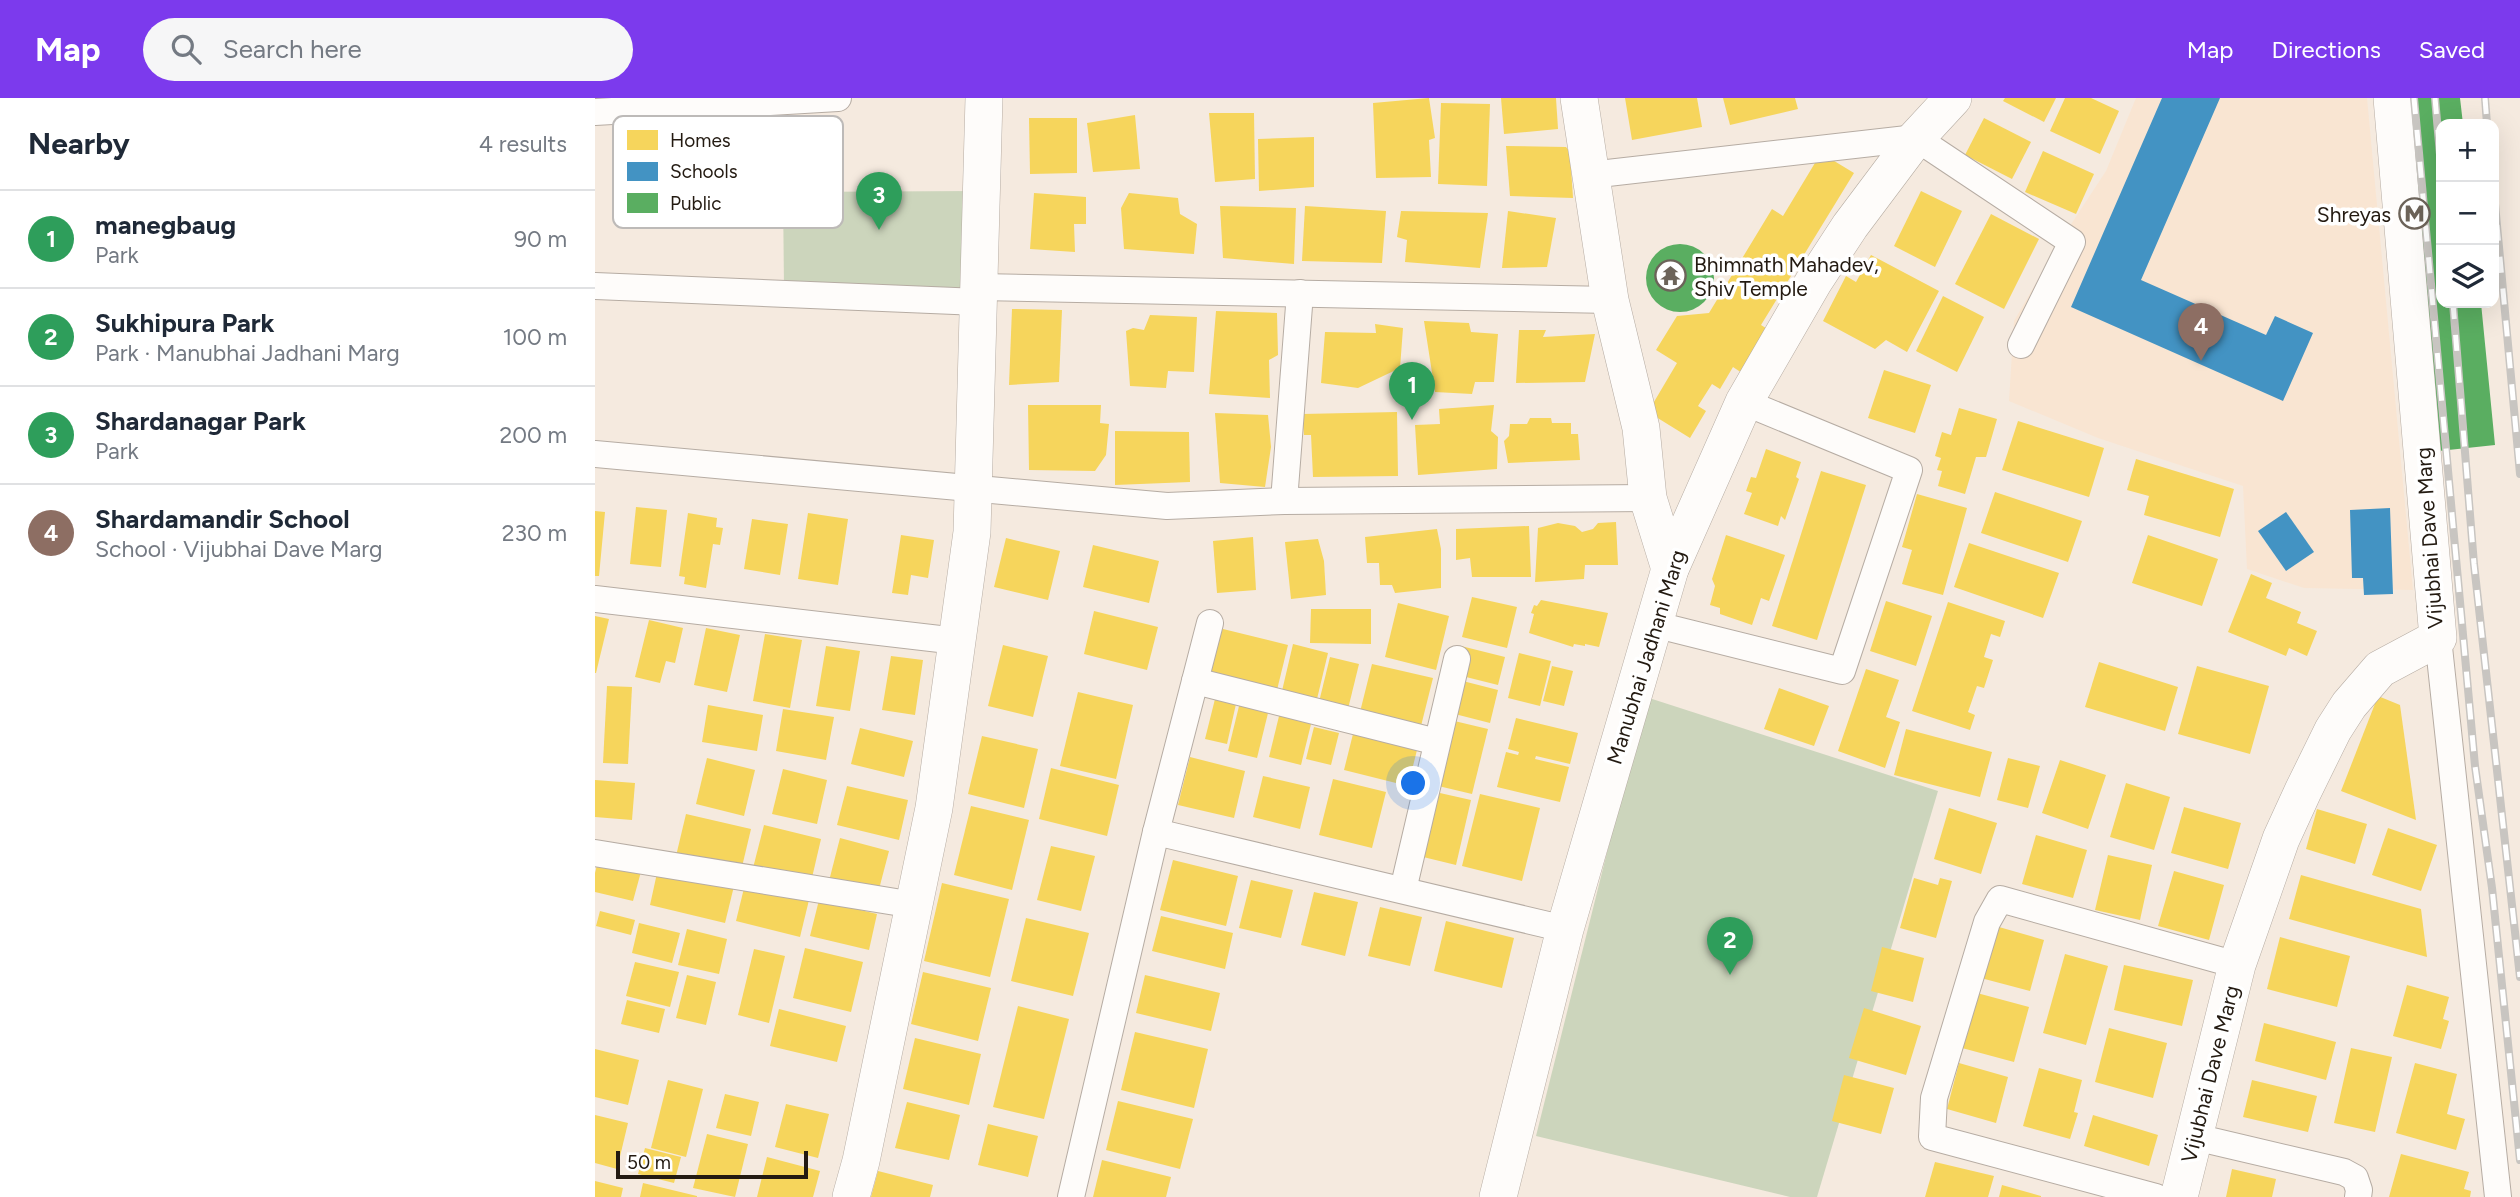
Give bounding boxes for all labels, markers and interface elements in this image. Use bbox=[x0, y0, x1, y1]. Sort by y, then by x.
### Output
search box bbox=[143, 18, 633, 81]
text: Map bbox=[35, 30, 101, 69]
icon: search bbox=[167, 30, 205, 68]
text: Search here bbox=[223, 33, 362, 65]
text: Map bbox=[2187, 35, 2233, 64]
text: Directions bbox=[2271, 35, 2381, 64]
text: Saved bbox=[2419, 35, 2485, 64]
legend bbox=[613, 116, 843, 228]
map controls bbox=[2436, 119, 2499, 308]
button: + bbox=[2436, 119, 2499, 182]
text: Nearby bbox=[28, 125, 130, 162]
text: Homes bbox=[670, 129, 731, 152]
text: 4 results bbox=[479, 130, 567, 158]
text: Schools bbox=[670, 160, 738, 183]
pin: 3 bbox=[856, 172, 902, 230]
button: − bbox=[2436, 182, 2499, 245]
text: Public bbox=[670, 192, 722, 215]
metro station icon: Shreyas bbox=[2397, 197, 2431, 231]
place label: Shreyas bbox=[2317, 202, 2391, 227]
text: manegbaug bbox=[95, 209, 236, 241]
text: 1 bbox=[46, 225, 56, 253]
text: 90 m bbox=[514, 225, 567, 253]
text: Park bbox=[95, 241, 139, 269]
button: layers bbox=[2436, 245, 2499, 308]
place label: Bhimnath Mahadev, Shiv Temple bbox=[1694, 252, 1879, 301]
temple icon: Bhimnath Mahadev, Shiv Temple bbox=[1654, 259, 1688, 293]
pin: 4 bbox=[2178, 303, 2224, 361]
text: Sukhipura Park bbox=[95, 307, 275, 339]
text: 2 bbox=[44, 323, 58, 351]
text: 100 m bbox=[503, 323, 567, 351]
text: Park · Manubhai Jadhani Marg bbox=[95, 339, 400, 367]
pin: 1 bbox=[1389, 362, 1435, 420]
text: Shardanagar Park bbox=[95, 405, 306, 437]
text: 3 bbox=[45, 421, 57, 449]
text: 200 m bbox=[499, 421, 567, 449]
text: Park bbox=[95, 437, 139, 465]
street label: Vijubhai Dave Marg bbox=[2410, 446, 2448, 630]
text: Shardamandir School bbox=[95, 503, 350, 535]
text: 4 bbox=[44, 519, 58, 547]
text: 230 m bbox=[502, 519, 567, 547]
text: School · Vijubhai Dave Marg bbox=[95, 535, 382, 563]
street label: Manubhai Jadhani Marg bbox=[1601, 547, 1691, 767]
your location bbox=[1396, 766, 1430, 800]
pin: 2 bbox=[1707, 917, 1753, 975]
street label: Vijubhai Dave Marg bbox=[2176, 983, 2244, 1165]
scale bar bbox=[616, 1148, 809, 1180]
text: 50 m bbox=[627, 1151, 671, 1174]

